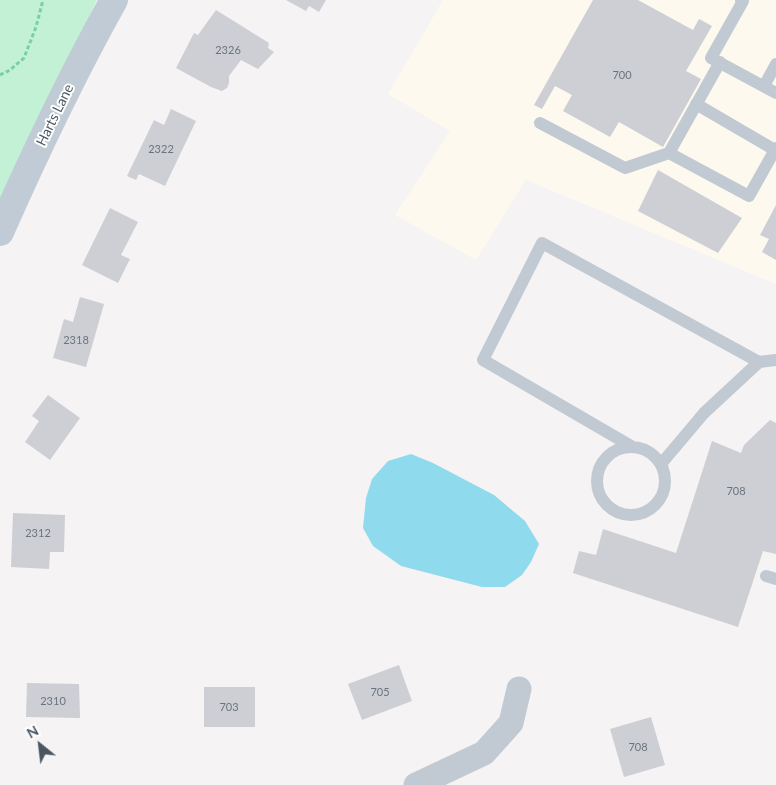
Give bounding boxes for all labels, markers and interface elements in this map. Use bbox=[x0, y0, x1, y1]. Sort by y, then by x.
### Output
house number: 2326 bbox=[215, 43, 241, 57]
house number: 700 bbox=[612, 68, 632, 82]
street label: Harts Lane bbox=[33, 81, 77, 149]
house number: 2322 bbox=[148, 142, 174, 156]
house number: 2318 bbox=[63, 333, 89, 347]
house number: 708 bbox=[726, 484, 746, 498]
house number: 2312 bbox=[25, 526, 51, 540]
house number: 705 bbox=[370, 685, 390, 699]
house number: 2310 bbox=[40, 694, 66, 708]
house number: 703 bbox=[219, 700, 239, 714]
north arrow bbox=[15, 720, 65, 770]
text: N bbox=[24, 721, 41, 741]
house number: 708 bbox=[628, 740, 648, 754]

